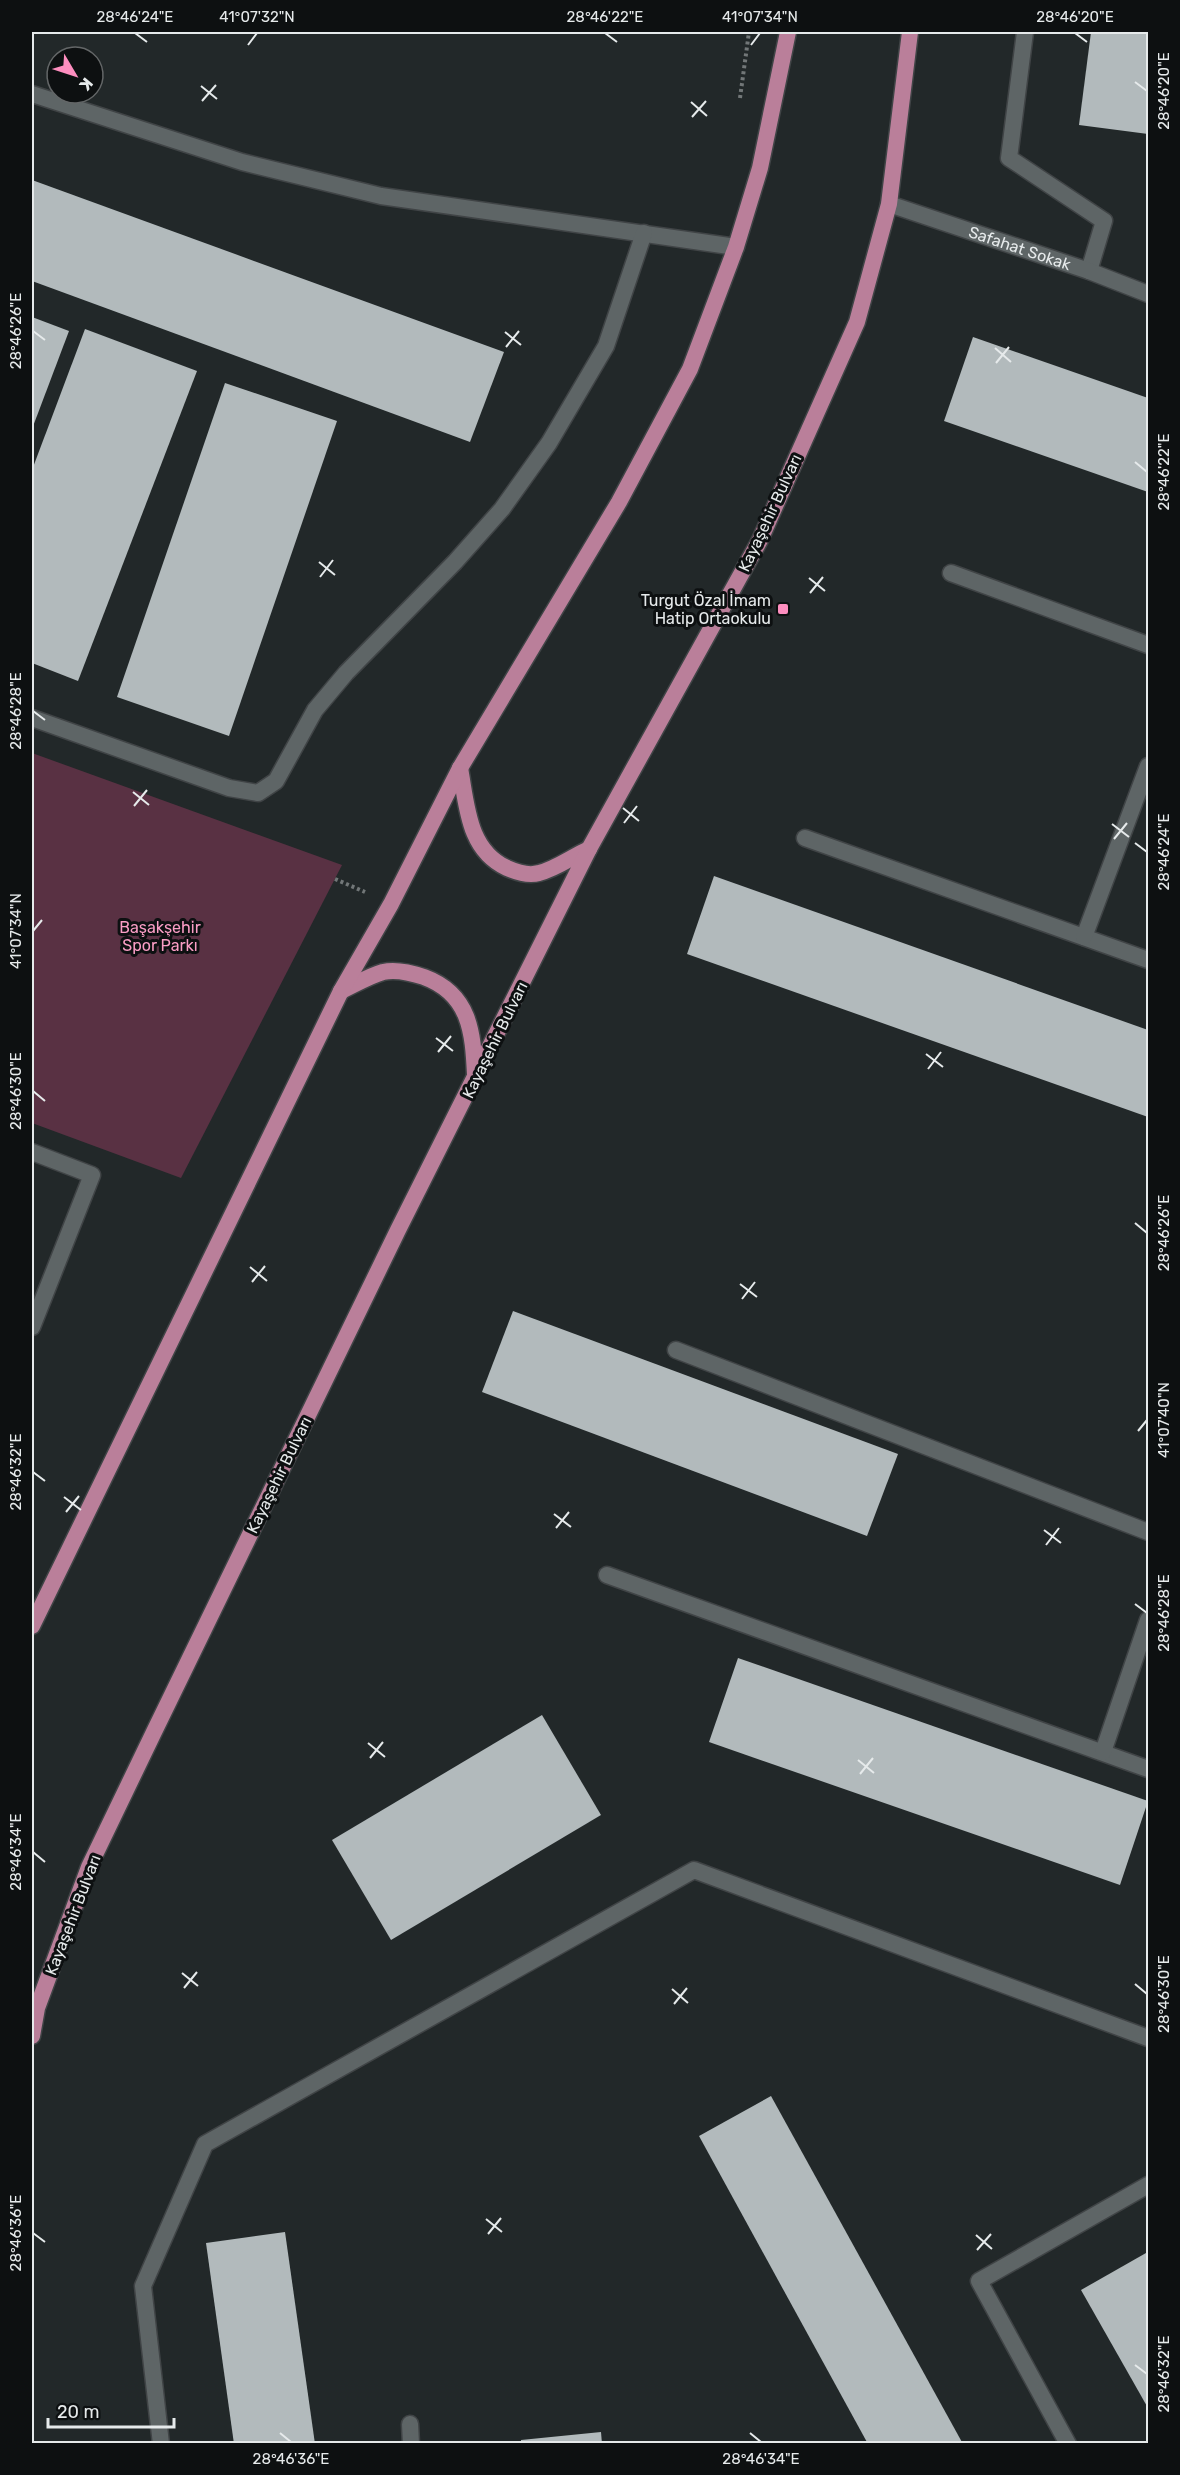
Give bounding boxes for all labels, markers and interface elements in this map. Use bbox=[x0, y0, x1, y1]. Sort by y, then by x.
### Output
text: 28°46'24"E bbox=[97, 8, 173, 26]
text: 41°07'32"N bbox=[219, 8, 295, 26]
text: 28°46'22"E bbox=[567, 8, 643, 26]
text: 41°07'34"N bbox=[722, 8, 798, 26]
text: 28°46'20"E bbox=[1036, 8, 1114, 26]
north arrow bbox=[45, 45, 105, 105]
text: 28°46'20"E bbox=[1155, 52, 1173, 130]
text: K bbox=[75, 74, 97, 95]
street label: Safahat Sokak bbox=[966, 222, 1074, 274]
text: 28°46'26"E bbox=[7, 293, 25, 369]
text: 28°46'22"E bbox=[1155, 434, 1173, 510]
street label: Kayaşehir Bulvarı bbox=[734, 451, 806, 575]
place label: Turgut Özal İmam Hatip Ortaokulu bbox=[641, 591, 771, 628]
marker: Turgut Özal İmam Hatip Ortaokulu bbox=[776, 602, 790, 616]
text: 28°46'28"E bbox=[7, 672, 25, 750]
text: 28°46'24"E bbox=[1155, 814, 1173, 890]
text: 41°07'34"N bbox=[7, 893, 25, 969]
park label: Başakşehir Spor Parkı bbox=[119, 918, 201, 955]
street label: Kayaşehir Bulvarı bbox=[459, 979, 531, 1101]
text: 28°46'30"E bbox=[7, 1052, 25, 1130]
text: 28°46'26"E bbox=[1155, 1195, 1173, 1271]
text: 41°07'40"N bbox=[1155, 1382, 1173, 1458]
street label: Kayaşehir Bulvarı bbox=[243, 1414, 315, 1536]
text: 28°46'32"E bbox=[7, 1433, 25, 1511]
text: 28°46'28"E bbox=[1155, 1574, 1173, 1652]
text: 28°46'34"E bbox=[7, 1813, 25, 1891]
street label: Kayaşehir Bulvarı bbox=[41, 1852, 105, 1978]
text: 28°46'30"E bbox=[1155, 1955, 1173, 2033]
text: 28°46'36"E bbox=[7, 2195, 25, 2271]
text: 28°46'32"E bbox=[1155, 2335, 1173, 2413]
scale bar bbox=[48, 2391, 174, 2429]
text: 20 m bbox=[57, 2401, 99, 2423]
text: 28°46'36"E bbox=[253, 2450, 329, 2468]
text: 28°46'34"E bbox=[722, 2450, 800, 2468]

